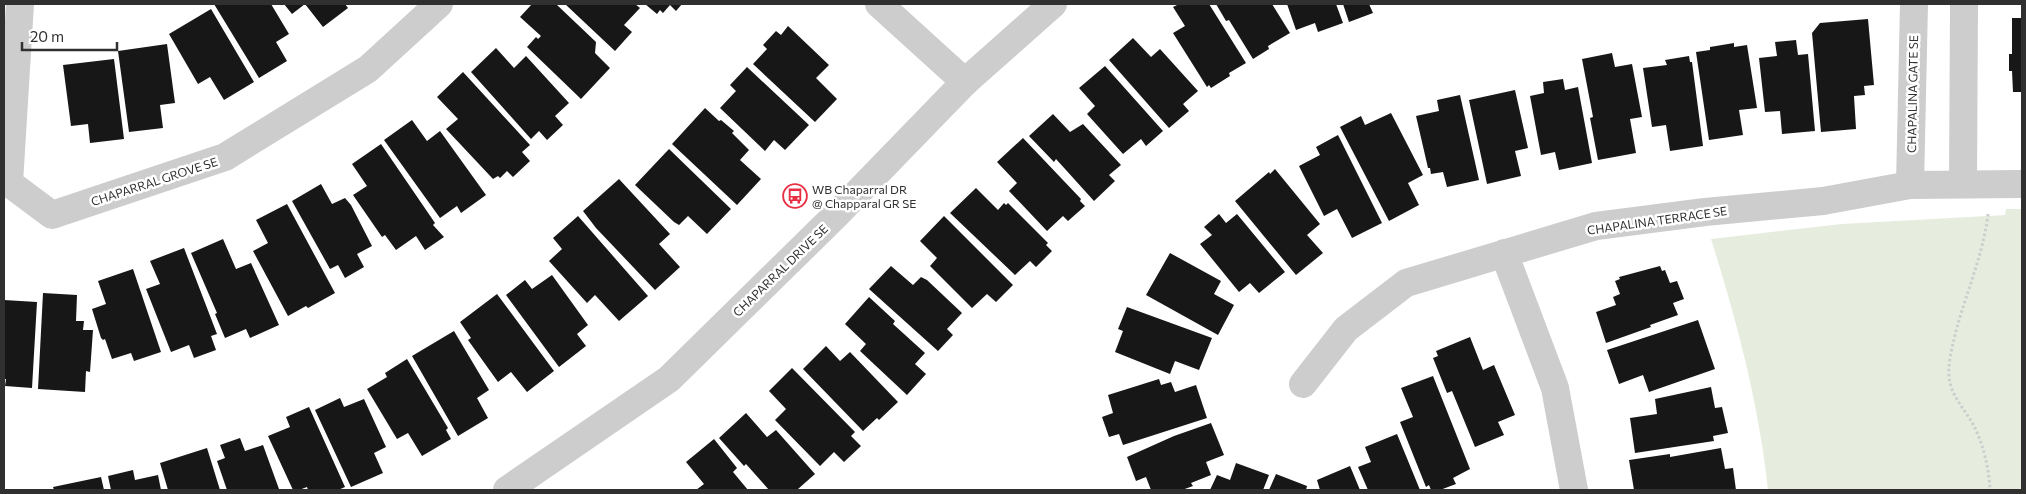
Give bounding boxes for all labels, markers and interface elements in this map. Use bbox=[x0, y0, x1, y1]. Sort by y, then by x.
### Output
scale bar bbox=[22, 20, 118, 52]
text: 20 m bbox=[30, 27, 64, 45]
street label: CHAPALINA GATE SE bbox=[1904, 35, 1920, 153]
street label: CHAPARRAL GROVE SE bbox=[89, 154, 219, 208]
place label: WB Chaparral DR @ Chapparal GR SE bbox=[812, 182, 916, 210]
bus stop icon: WB Chaparral DR @ Chapparal GR SE bbox=[782, 183, 808, 209]
street label: CHAPALINA TERRACE SE bbox=[1586, 203, 1728, 237]
street label: CHAPARRAL DRIVE SE bbox=[730, 221, 830, 319]

